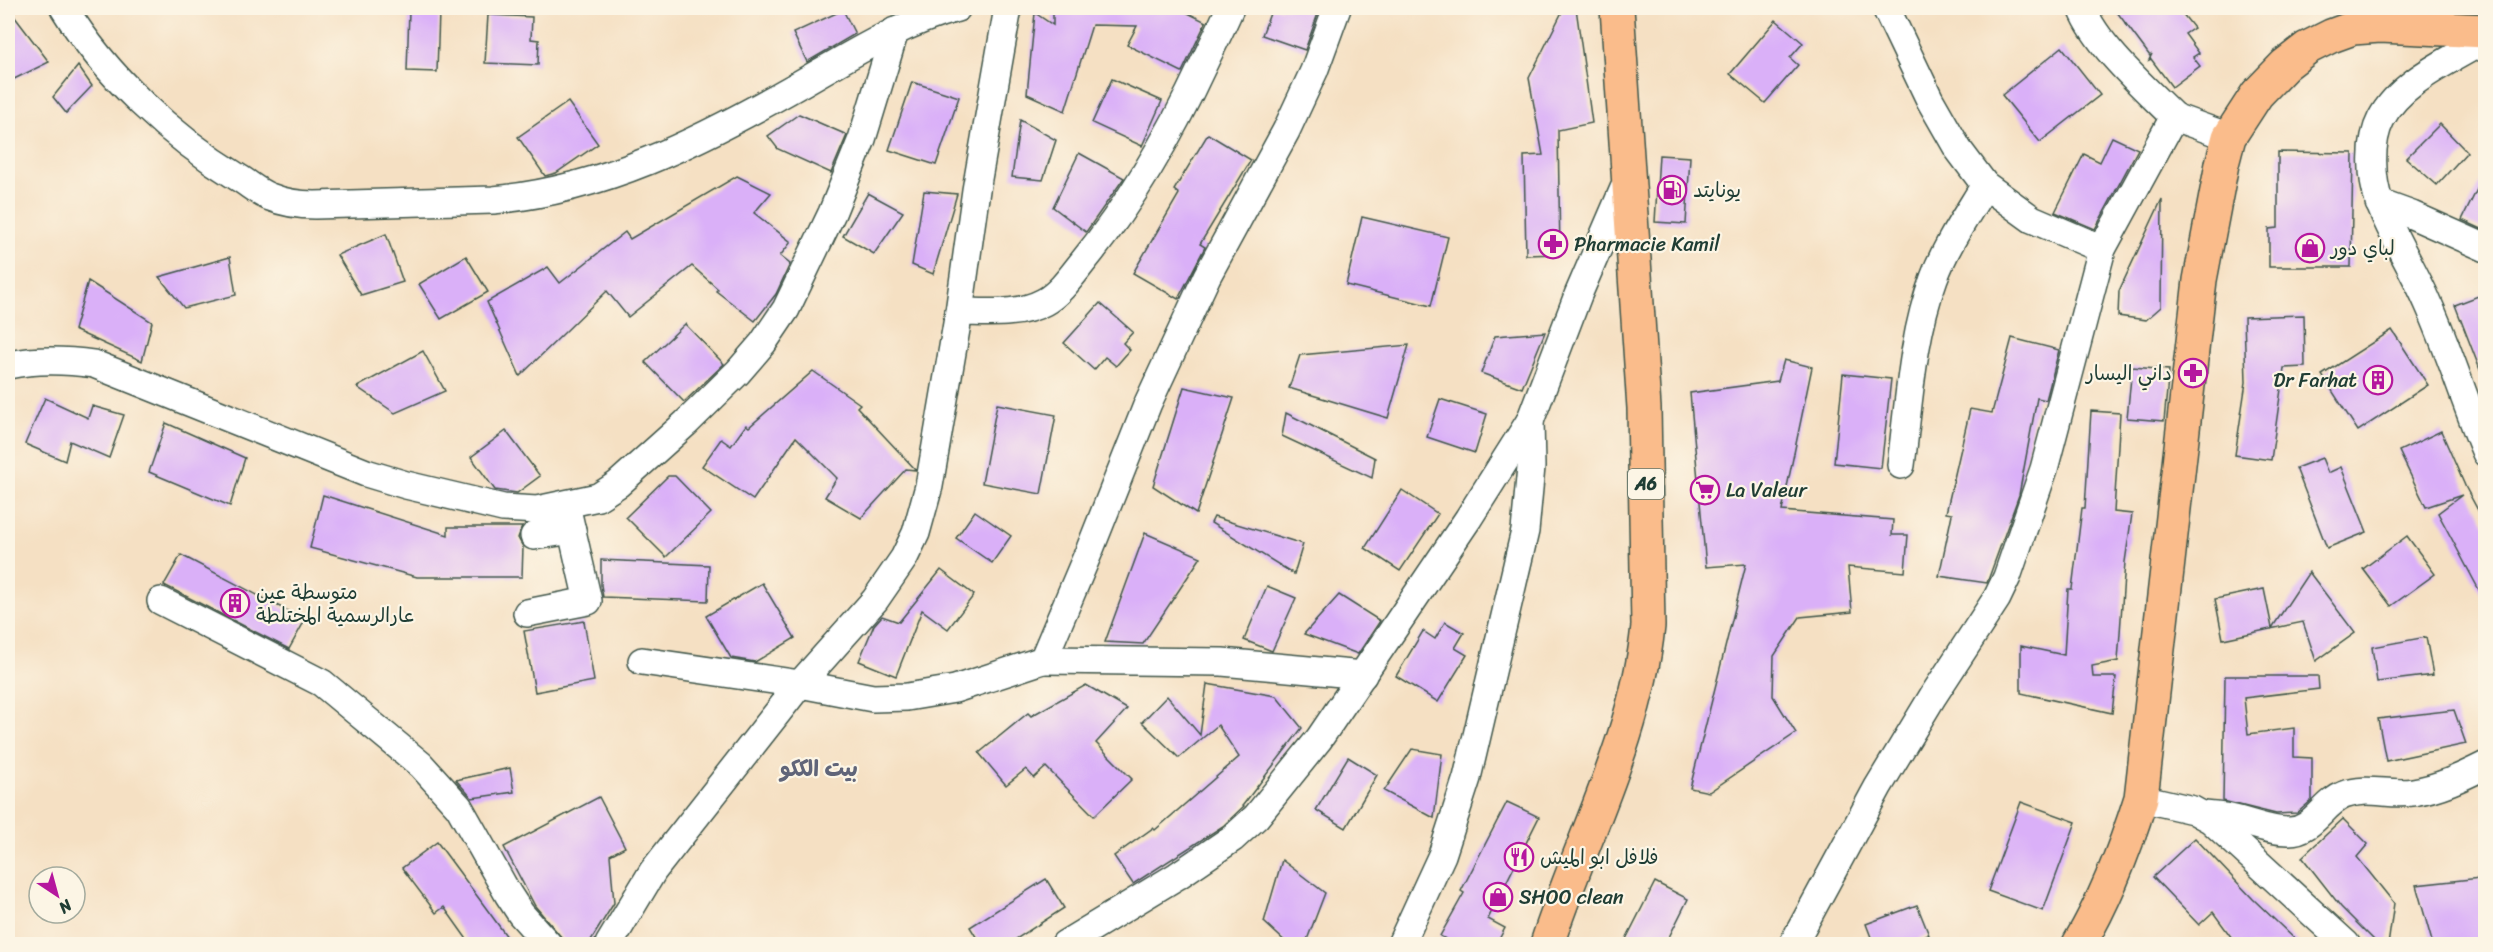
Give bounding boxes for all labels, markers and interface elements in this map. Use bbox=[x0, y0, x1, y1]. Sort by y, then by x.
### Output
place label: يونايتد bbox=[1693, 173, 1741, 208]
fuel station icon: يونايتد bbox=[1656, 174, 1688, 206]
place label: Pharmacie Kamil bbox=[1574, 227, 1720, 262]
pharmacy icon: Pharmacie Kamil bbox=[1537, 228, 1569, 260]
place label: لباي دور bbox=[2329, 231, 2395, 266]
shop icon: لباي دور bbox=[2294, 232, 2326, 264]
place label: داني اليسار bbox=[2084, 356, 2172, 391]
pharmacy icon: داني اليسار bbox=[2177, 357, 2209, 389]
place label: Dr Farhat bbox=[2273, 363, 2357, 398]
building icon: Dr Farhat bbox=[2362, 364, 2394, 396]
road number: A6 bbox=[1628, 469, 1664, 499]
place label: La Valeur bbox=[1726, 473, 1808, 508]
supermarket icon: La Valeur bbox=[1689, 474, 1721, 506]
place label: متوسطة عين عارالرسمية المختلطة bbox=[256, 575, 415, 633]
building icon: متوسطة عين عارالرسمية المختلطة bbox=[219, 587, 251, 619]
district label: بيت الككو bbox=[778, 749, 858, 788]
place label: فلافل ابو الميش bbox=[1540, 840, 1659, 875]
restaurant icon: فلافل ابو الميش bbox=[1503, 841, 1535, 873]
north arrow bbox=[27, 865, 87, 925]
place label: SHOO clean bbox=[1519, 880, 1624, 915]
shop icon: SHOO clean bbox=[1482, 881, 1514, 913]
text: N bbox=[52, 891, 79, 922]

